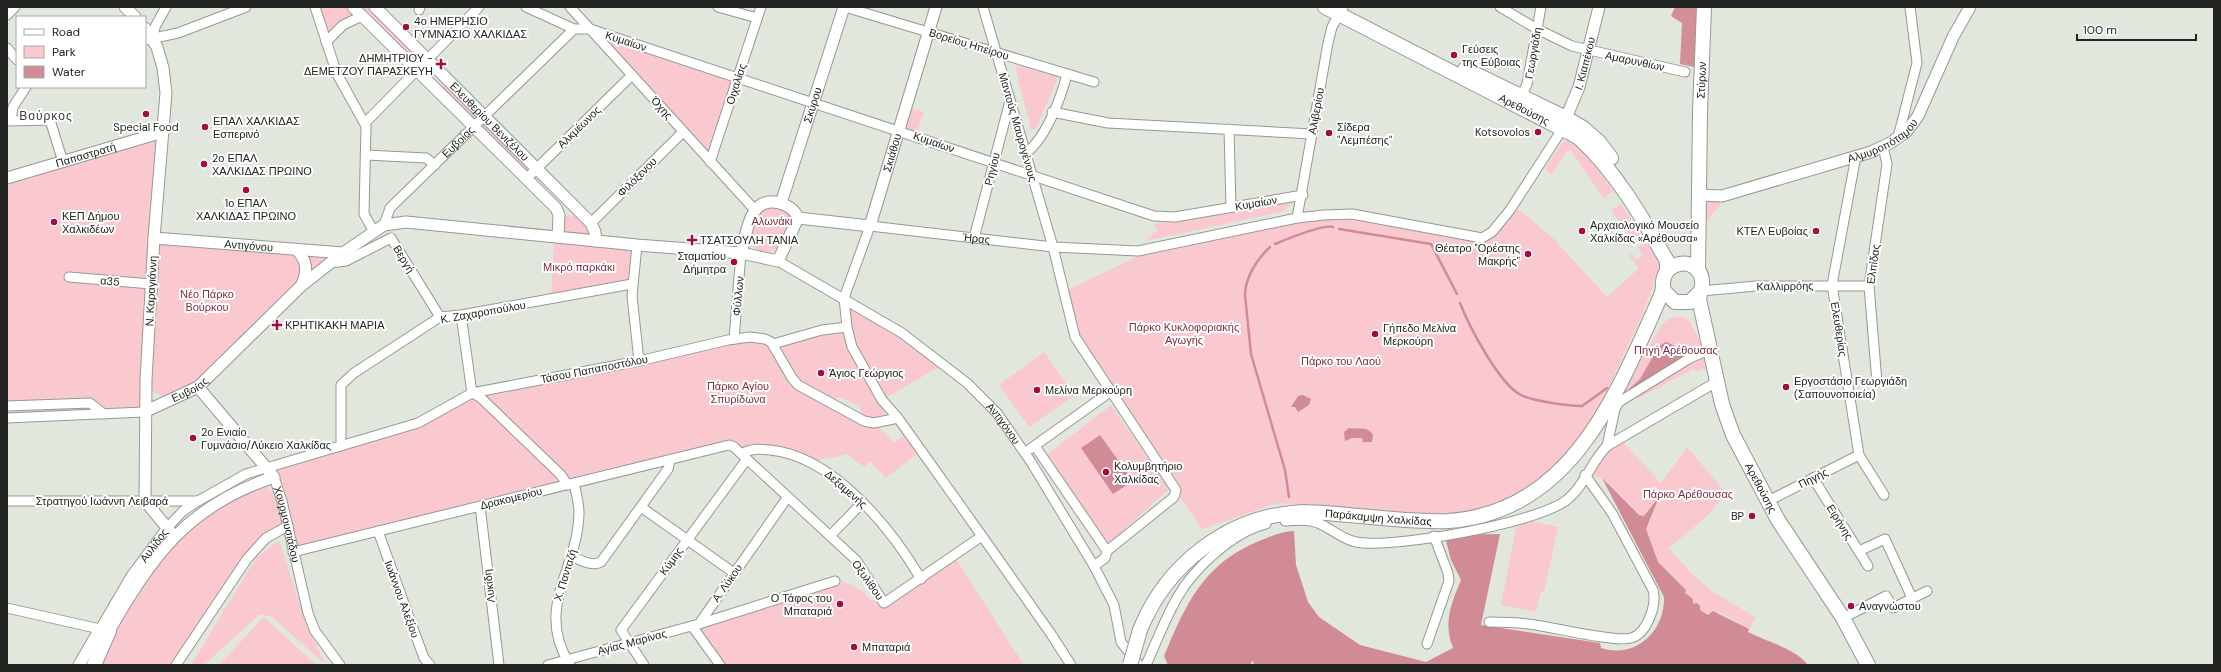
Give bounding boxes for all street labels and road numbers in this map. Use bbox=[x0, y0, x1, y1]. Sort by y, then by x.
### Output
street label: Βορείου Ηπείρου bbox=[927, 25, 1011, 63]
street label: Γεωργιάδη bbox=[1522, 26, 1544, 80]
street label: Κυμαίων bbox=[604, 28, 649, 54]
street label: Ι. Κιαπέκου bbox=[1572, 36, 1598, 92]
street label: Αμαρυνθίων bbox=[1604, 48, 1667, 74]
street label: Στύρων bbox=[1694, 61, 1709, 99]
street label: Οιχαλίας bbox=[723, 62, 749, 106]
street label: Μαντούς Μαυρογένους bbox=[996, 71, 1040, 183]
street label: Ελευθερίου Βενιζέλου bbox=[447, 79, 532, 164]
street label: Σκύρου bbox=[800, 85, 825, 125]
street label: Αλιβερίου bbox=[1305, 86, 1327, 136]
street label: Αρεθούσης bbox=[1497, 91, 1552, 128]
street label: Όχης bbox=[648, 93, 676, 122]
street label: Αλκμέωνος bbox=[554, 103, 604, 151]
street label: Αλμυροπόταμου bbox=[1846, 116, 1921, 166]
street label: Ευβοίας bbox=[439, 123, 477, 161]
street label: Κυμαίων bbox=[912, 128, 957, 156]
street label: Σκιάθου bbox=[880, 132, 904, 174]
street label: Παπαστρατή bbox=[54, 139, 117, 170]
street label: Ρηγίου bbox=[981, 151, 1003, 187]
street label: Φιλόξενου bbox=[614, 154, 660, 200]
street label: Κυμαίων bbox=[1234, 192, 1279, 214]
street label: Ήρας bbox=[961, 230, 991, 247]
street label: Αντιγόνου bbox=[224, 237, 274, 254]
street label: Βεργή bbox=[390, 243, 418, 275]
street label: Ελπίδας bbox=[1863, 243, 1883, 285]
street label: Ν. Καραγιάννη bbox=[142, 255, 160, 327]
street label: α35 bbox=[100, 273, 121, 289]
street label: Φύλλων bbox=[729, 275, 747, 316]
street label: Καλλιρρόης bbox=[1756, 279, 1814, 293]
street label: Κ. Ζαχαροπούλου bbox=[439, 298, 527, 326]
street label: Ελευθερίας bbox=[1828, 301, 1850, 357]
street label: Τάσου Παπαποστόλου bbox=[539, 352, 649, 386]
street label: Ευβοίας bbox=[169, 374, 211, 405]
street label: Αντιγόνου bbox=[983, 399, 1024, 447]
street label: Αρεθούσης bbox=[1742, 460, 1780, 515]
street label: Πηγής bbox=[1796, 465, 1830, 491]
street label: Δεξαμενής bbox=[822, 467, 870, 511]
street label: Χουρμουσιάδου bbox=[271, 484, 303, 564]
street label: Δρακομερίου bbox=[478, 484, 544, 512]
street label: Στρατηγού Ιωάννη Λειβαρά bbox=[36, 494, 169, 508]
street label: Ειρήνης bbox=[1824, 502, 1856, 542]
street label: Παράκαμψη Χαλκίδας bbox=[1324, 506, 1432, 528]
street label: Αυλίδος bbox=[137, 526, 171, 565]
street label: Κύμης bbox=[656, 544, 686, 578]
street label: Χ. Πανταζή bbox=[550, 547, 580, 603]
street label: Οξυλίθου bbox=[849, 557, 887, 603]
street label: Ιωάννου Αλεξίου bbox=[382, 558, 422, 640]
street label: Α. Λύκου bbox=[709, 561, 745, 605]
street label: Λυκίδη bbox=[480, 568, 498, 604]
street label: Αγίας Μαρίνας bbox=[596, 626, 668, 658]

